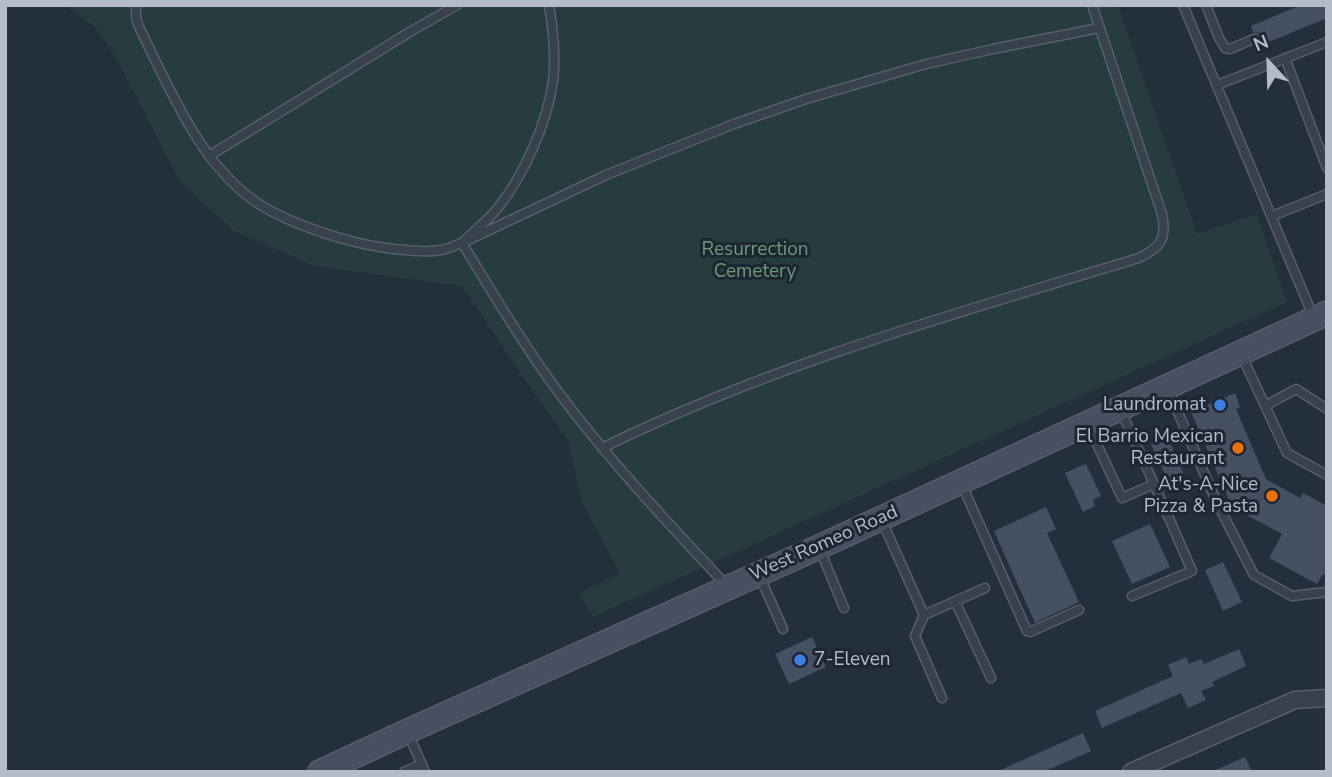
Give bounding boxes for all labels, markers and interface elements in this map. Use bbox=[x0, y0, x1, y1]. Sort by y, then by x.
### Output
north arrow bbox=[1234, 28, 1304, 98]
text: N bbox=[1250, 29, 1273, 58]
park label: Resurrection Cemetery bbox=[701, 239, 809, 283]
place label: Laundromat bbox=[1103, 394, 1206, 416]
marker: Laundromat bbox=[1212, 397, 1228, 413]
place label: El Barrio Mexican Restaurant bbox=[1076, 426, 1224, 470]
marker: El Barrio Mexican Restaurant bbox=[1230, 440, 1246, 456]
place label: At's-A-Nice Pizza & Pasta bbox=[1144, 474, 1258, 518]
marker: At's-A-Nice Pizza & Pasta bbox=[1264, 488, 1280, 504]
street label: West Romeo Road bbox=[746, 501, 902, 587]
place label: 7-Eleven bbox=[814, 649, 891, 671]
marker: 7-Eleven bbox=[792, 652, 808, 668]

